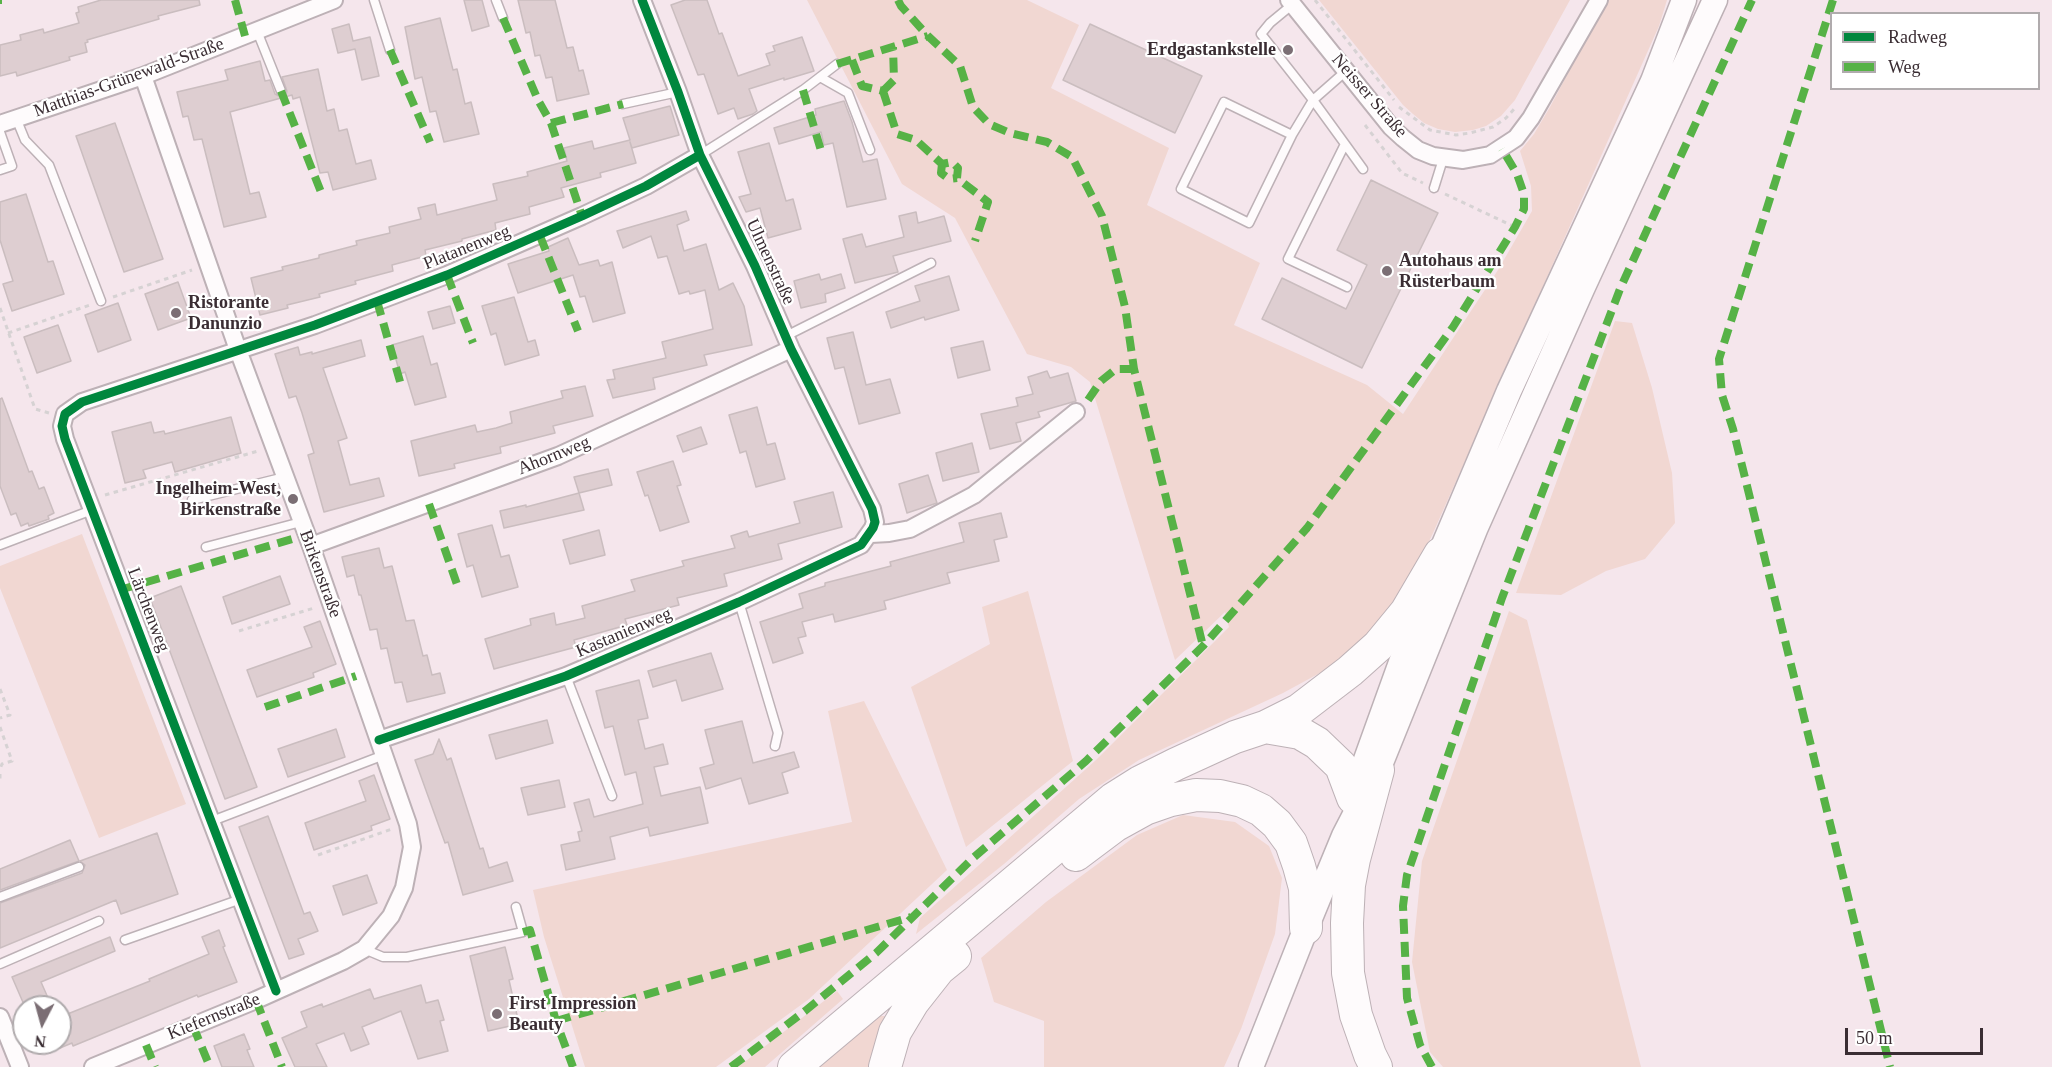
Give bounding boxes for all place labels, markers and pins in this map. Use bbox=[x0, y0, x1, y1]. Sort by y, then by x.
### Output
place label: Erdgastankstelle bbox=[1147, 39, 1276, 61]
marker: Erdgastankstelle bbox=[1281, 43, 1295, 57]
place label: Autohaus am Rüsterbaum bbox=[1399, 250, 1502, 292]
marker: Autohaus am Rüsterbaum bbox=[1380, 264, 1394, 278]
place label: Ristorante Danunzio bbox=[188, 292, 269, 334]
marker: Ristorante Danunzio bbox=[169, 306, 183, 320]
place label: Ingelheim-West, Birkenstraße bbox=[156, 478, 281, 520]
marker: Ingelheim-West, Birkenstraße bbox=[286, 492, 300, 506]
place label: First Impression Beauty bbox=[509, 993, 636, 1036]
marker: First Impression Beauty bbox=[490, 1007, 504, 1021]

